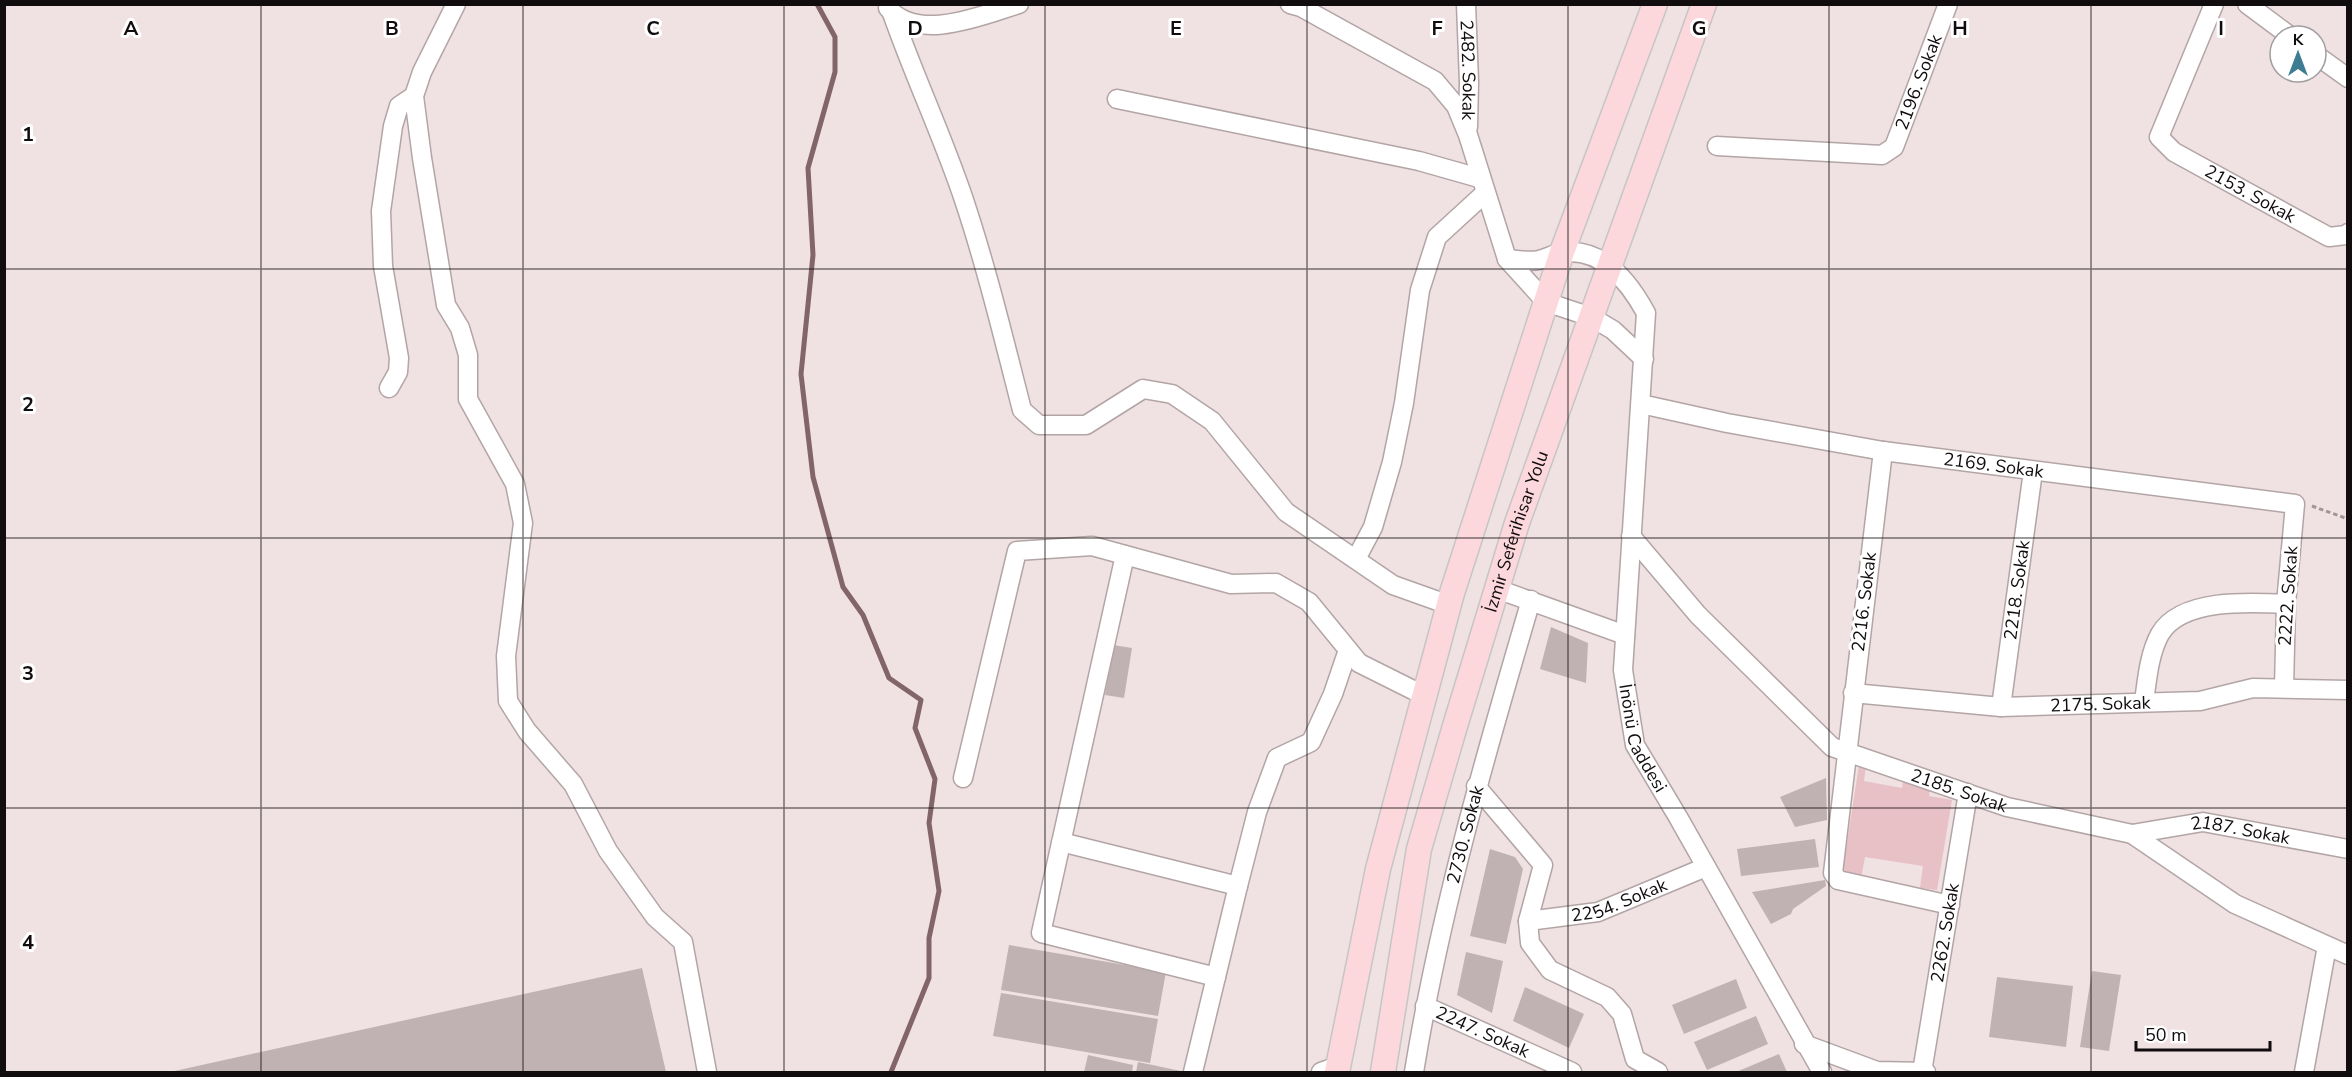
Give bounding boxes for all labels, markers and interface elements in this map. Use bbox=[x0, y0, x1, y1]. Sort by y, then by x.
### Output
text: A bbox=[124, 15, 139, 42]
text: B bbox=[385, 15, 399, 42]
text: C bbox=[646, 15, 660, 42]
text: D bbox=[907, 15, 923, 42]
text: E bbox=[1170, 15, 1182, 42]
text: F bbox=[1431, 15, 1443, 42]
text: G bbox=[1692, 15, 1706, 42]
text: H bbox=[1952, 15, 1968, 42]
text: I bbox=[2218, 15, 2224, 42]
street label: 2482. Sokak bbox=[1455, 19, 1481, 121]
north arrow bbox=[2268, 24, 2328, 84]
text: K bbox=[2293, 29, 2305, 51]
street label: 2196. Sokak bbox=[1890, 30, 1948, 133]
text: 1 bbox=[22, 121, 34, 148]
street label: 2153. Sokak bbox=[2200, 159, 2301, 229]
text: 2 bbox=[22, 391, 34, 418]
street label: İzmir Seferihisar Yolu bbox=[1478, 447, 1554, 615]
street label: 2169. Sokak bbox=[1942, 447, 2046, 484]
street label: 2218. Sokak bbox=[1998, 538, 2036, 642]
street label: 2222. Sokak bbox=[2273, 544, 2304, 647]
street label: 2216. Sokak bbox=[1846, 550, 1882, 653]
text: 3 bbox=[22, 660, 34, 687]
street label: İnönü Caddesi bbox=[1613, 682, 1673, 797]
street label: 2175. Sokak bbox=[2050, 690, 2152, 718]
street label: 2185. Sokak bbox=[1908, 763, 2011, 819]
street label: 2730. Sokak bbox=[1441, 782, 1490, 886]
street label: 2187. Sokak bbox=[2189, 810, 2293, 850]
street label: 2254. Sokak bbox=[1570, 872, 1672, 927]
street label: 2262. Sokak bbox=[1925, 880, 1965, 984]
text: 4 bbox=[22, 929, 34, 956]
street label: 2247. Sokak bbox=[1432, 1000, 1534, 1064]
scale bar bbox=[2136, 1014, 2270, 1052]
text: 50 m bbox=[2145, 1023, 2187, 1047]

